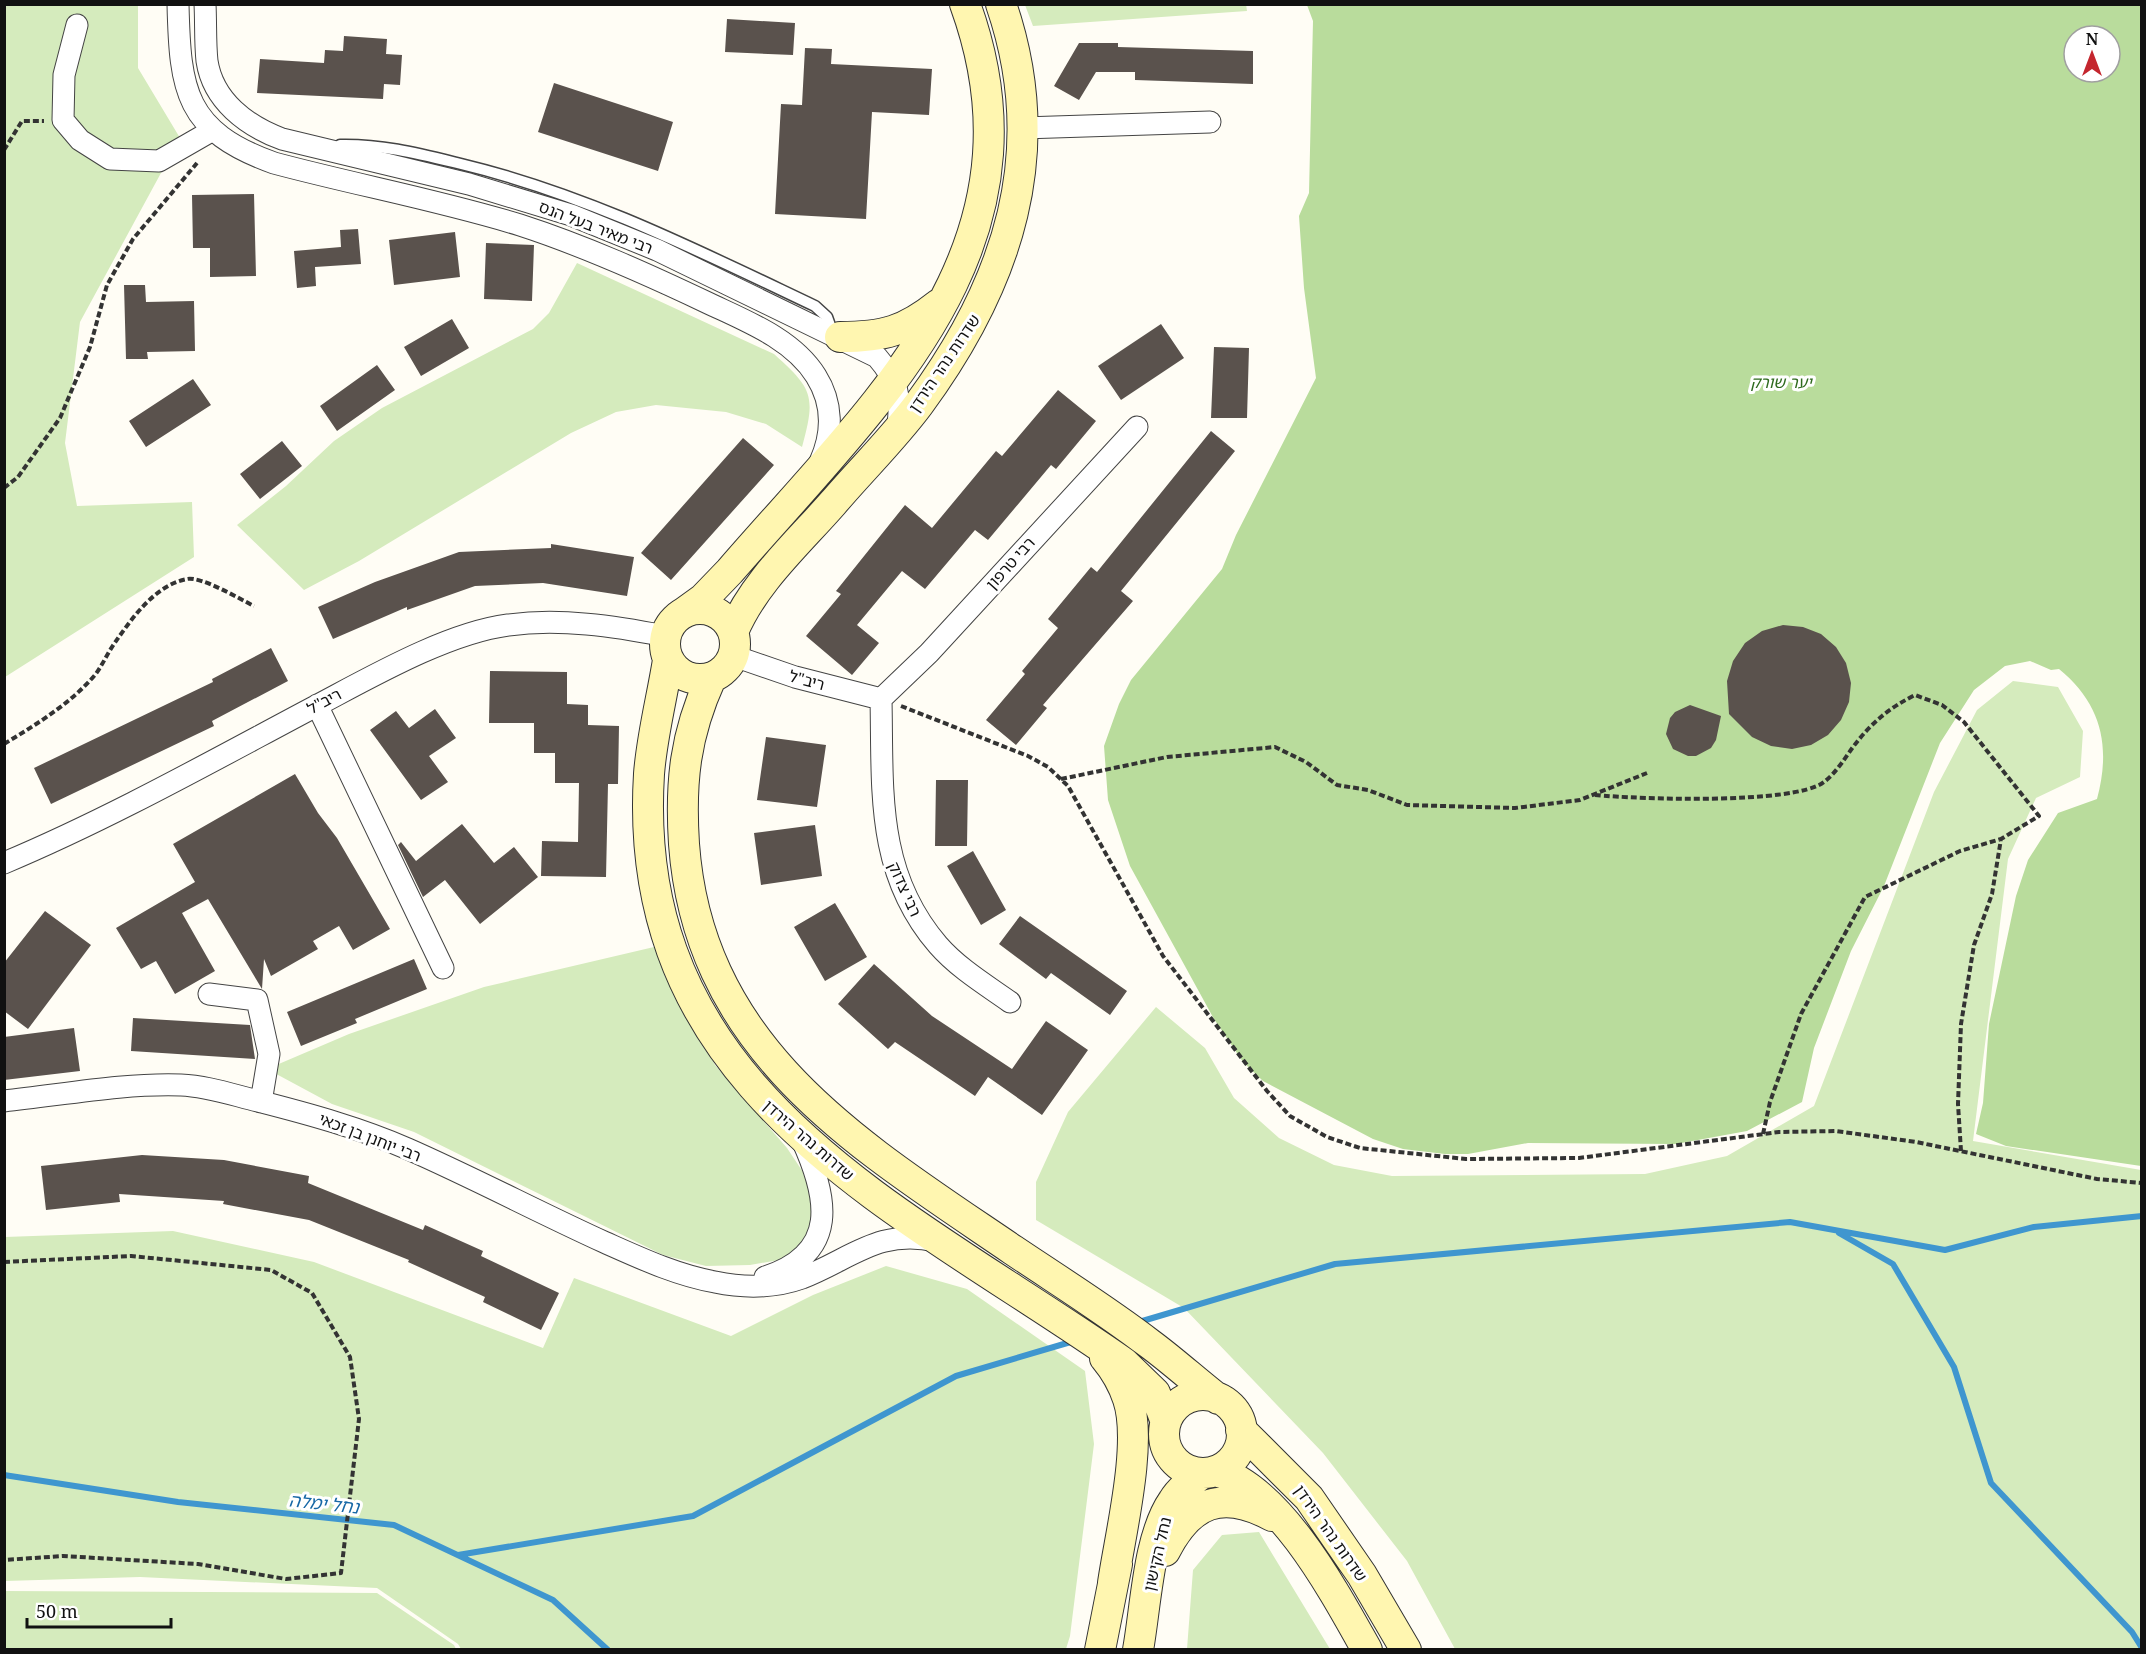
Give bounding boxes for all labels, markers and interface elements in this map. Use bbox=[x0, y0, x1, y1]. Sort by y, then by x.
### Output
north arrow bbox=[2062, 24, 2122, 84]
text: N bbox=[2086, 28, 2099, 50]
street label: רבי מאיר בעל הנס bbox=[536, 195, 656, 259]
street label: שדרות נהר הירדן bbox=[903, 310, 985, 416]
park label: יער שורק bbox=[1750, 371, 1813, 393]
street label: רבי טרפון bbox=[981, 532, 1039, 594]
street label: ריב"ל bbox=[787, 665, 827, 695]
street label: ריב"ל bbox=[303, 683, 345, 719]
street label: רבי צדוק bbox=[883, 858, 927, 920]
street label: שדרות נהר הירדן bbox=[759, 1094, 859, 1186]
street label: רבי יוחנן בן זכאי bbox=[316, 1107, 424, 1167]
street label: שדרות נהר הירדן bbox=[1289, 1480, 1373, 1586]
water label: נחל ימלה bbox=[288, 1487, 362, 1519]
street label: נחל הקישון bbox=[1138, 1515, 1176, 1593]
scale bar bbox=[27, 1591, 171, 1629]
text: 50 m bbox=[36, 1599, 78, 1623]

